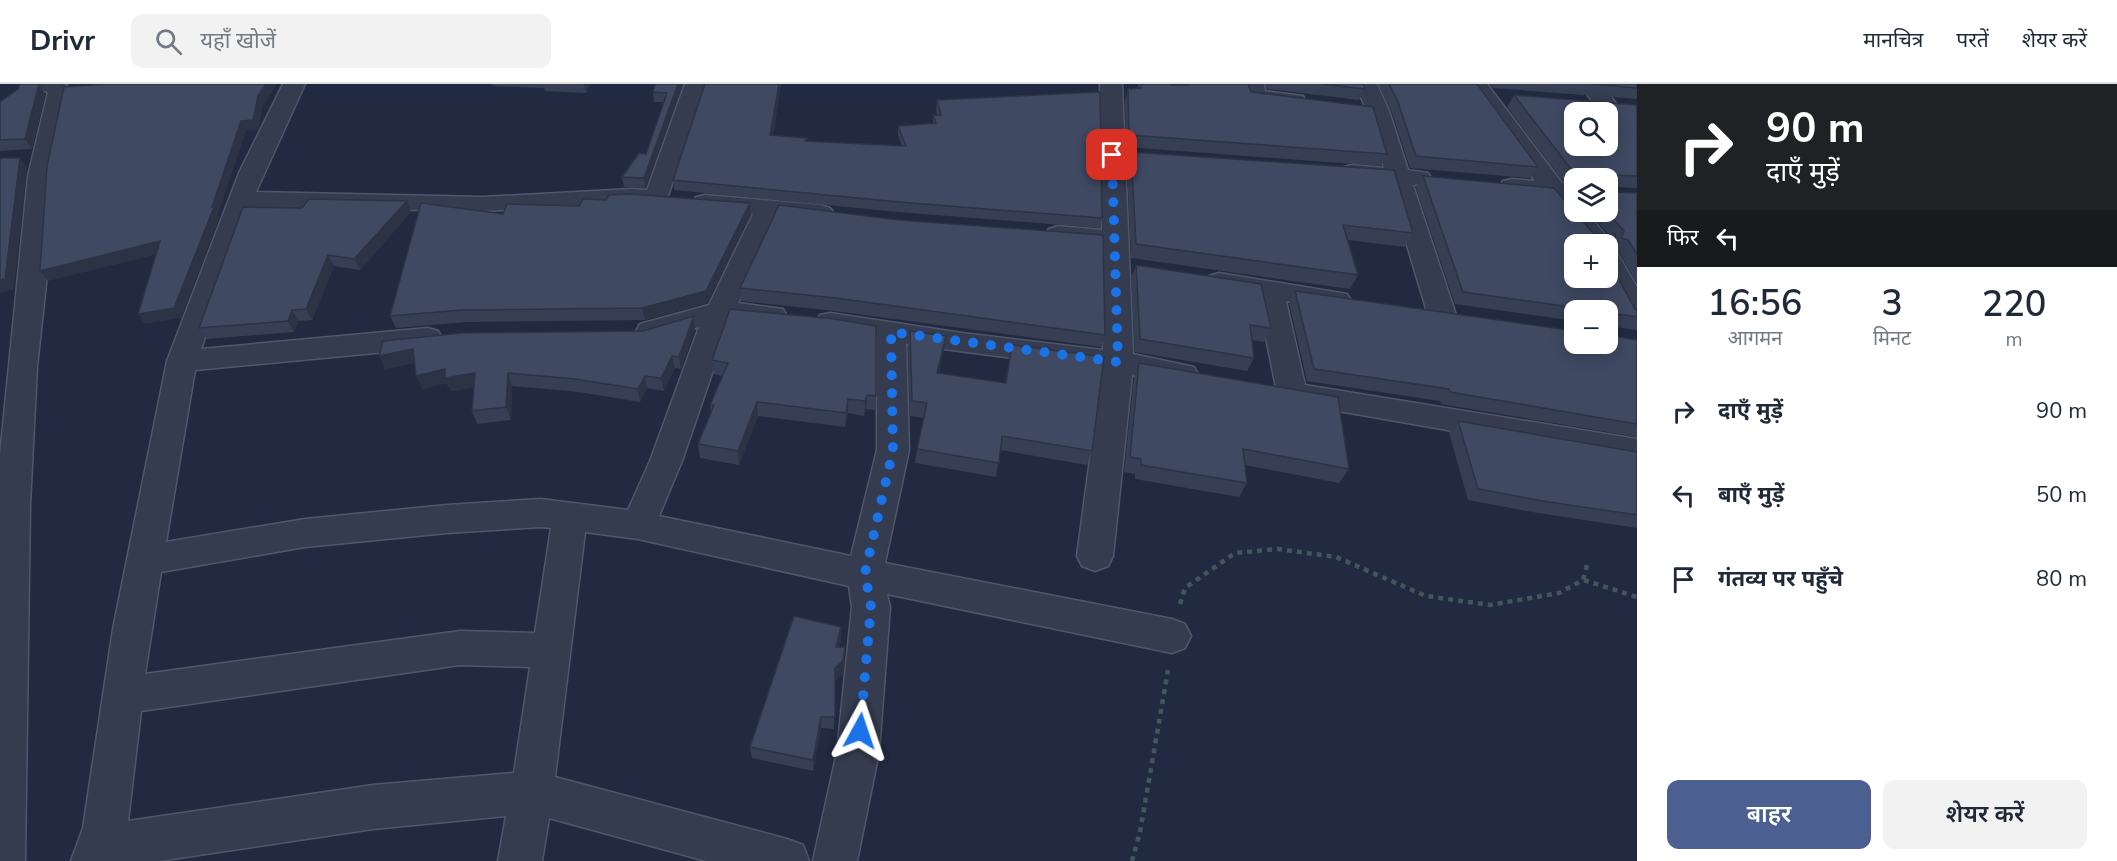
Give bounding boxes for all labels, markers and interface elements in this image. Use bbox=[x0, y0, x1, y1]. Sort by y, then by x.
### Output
search box bbox=[131, 14, 551, 68]
text: Drivr bbox=[30, 22, 95, 60]
icon: search bbox=[152, 25, 185, 58]
text: यहाँ खोजें bbox=[200, 26, 276, 56]
text: मानचित्र bbox=[1863, 26, 1923, 54]
text: परतें bbox=[1956, 26, 1989, 54]
text: शेयर करें bbox=[2022, 26, 2087, 54]
text: 90 m bbox=[1766, 100, 1865, 157]
map controls bbox=[1564, 102, 1618, 354]
button: search bbox=[1564, 102, 1618, 156]
icon: right bbox=[1667, 108, 1745, 186]
pin bbox=[1086, 129, 1137, 180]
icon: arrive bbox=[1095, 138, 1128, 171]
text: दाएँ मुड़ें bbox=[1766, 154, 1840, 191]
button: layers bbox=[1564, 168, 1618, 222]
icon: left bbox=[1711, 222, 1744, 255]
text: फिर bbox=[1667, 223, 1699, 253]
button: + bbox=[1564, 234, 1618, 288]
text: 16:56 bbox=[1707, 279, 1802, 328]
text: 3 bbox=[1881, 279, 1903, 328]
text: 220 bbox=[1982, 280, 2046, 329]
button: − bbox=[1564, 300, 1618, 354]
text: आगमन bbox=[1728, 325, 1782, 352]
text: मिनट bbox=[1873, 325, 1911, 352]
text: m bbox=[2006, 326, 2023, 353]
icon: right bbox=[1667, 395, 1700, 428]
text: दाएँ मुड़ें bbox=[1718, 396, 1783, 426]
text: 90 m bbox=[2036, 396, 2087, 426]
icon: left bbox=[1667, 479, 1700, 512]
text: बाएँ मुड़ें bbox=[1718, 480, 1784, 510]
text: 50 m bbox=[2036, 480, 2087, 510]
icon: arrive bbox=[1667, 563, 1700, 596]
text: गंतव्य पर पहुँचे bbox=[1718, 564, 1843, 594]
text: 80 m bbox=[2036, 564, 2087, 594]
position arrow bbox=[828, 699, 892, 763]
button: बाहर bbox=[1667, 780, 1871, 849]
button: शेयर करें bbox=[1883, 780, 2087, 849]

